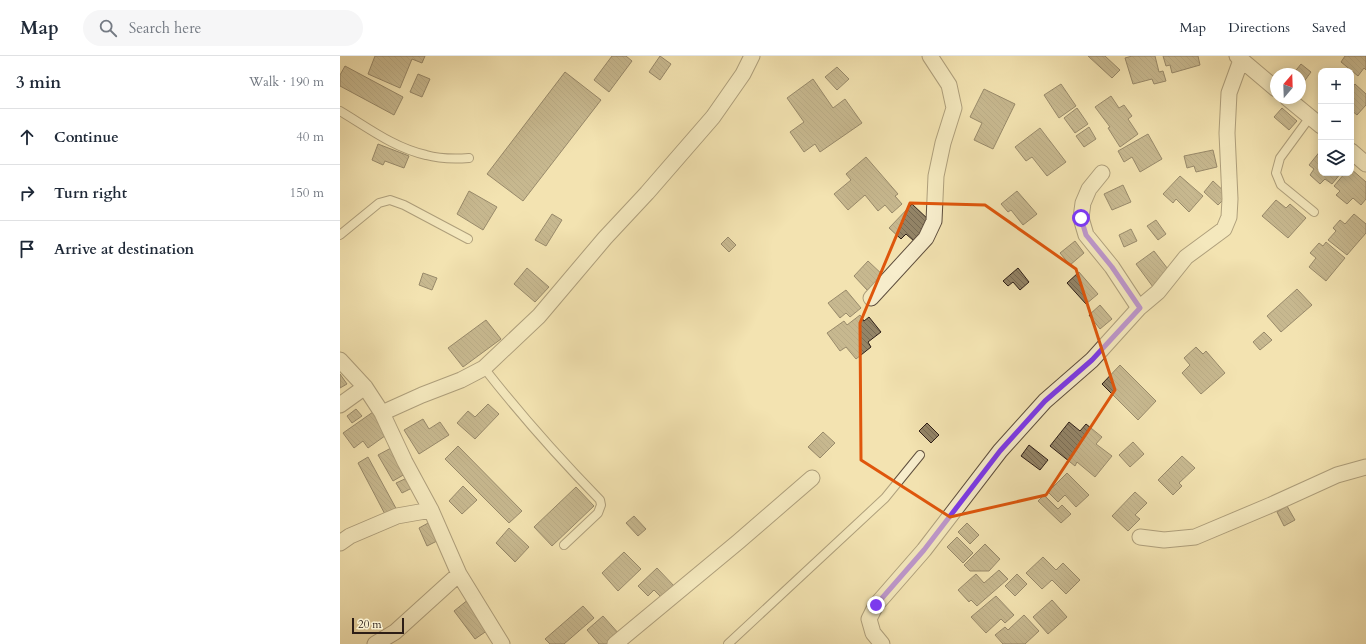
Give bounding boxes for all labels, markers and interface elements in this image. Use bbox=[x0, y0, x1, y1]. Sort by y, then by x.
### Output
search box bbox=[83, 10, 363, 46]
text: Map bbox=[20, 15, 59, 41]
icon: search bbox=[97, 17, 119, 39]
text: Search here bbox=[129, 18, 201, 38]
text: Map bbox=[1180, 18, 1206, 37]
text: Directions bbox=[1228, 18, 1290, 37]
text: Saved bbox=[1312, 18, 1346, 37]
north arrow bbox=[1270, 68, 1306, 104]
map controls bbox=[1318, 68, 1354, 176]
button: + bbox=[1318, 68, 1354, 104]
text: 3 min bbox=[16, 71, 61, 94]
text: Walk · 190 m bbox=[249, 73, 324, 91]
button: − bbox=[1318, 104, 1354, 140]
icon: ahead bbox=[16, 126, 38, 148]
text: Continue bbox=[54, 127, 119, 147]
text: 40 m bbox=[296, 128, 324, 146]
button: layers bbox=[1318, 140, 1354, 176]
icon: right bbox=[16, 182, 38, 204]
text: Turn right bbox=[54, 183, 127, 203]
text: 150 m bbox=[290, 184, 324, 202]
route start bbox=[1072, 209, 1090, 227]
icon: arrive bbox=[16, 238, 38, 260]
text: Arrive at destination bbox=[54, 239, 194, 259]
route end bbox=[867, 596, 885, 614]
scale bar bbox=[352, 616, 404, 635]
text: 20 m bbox=[358, 617, 382, 632]

